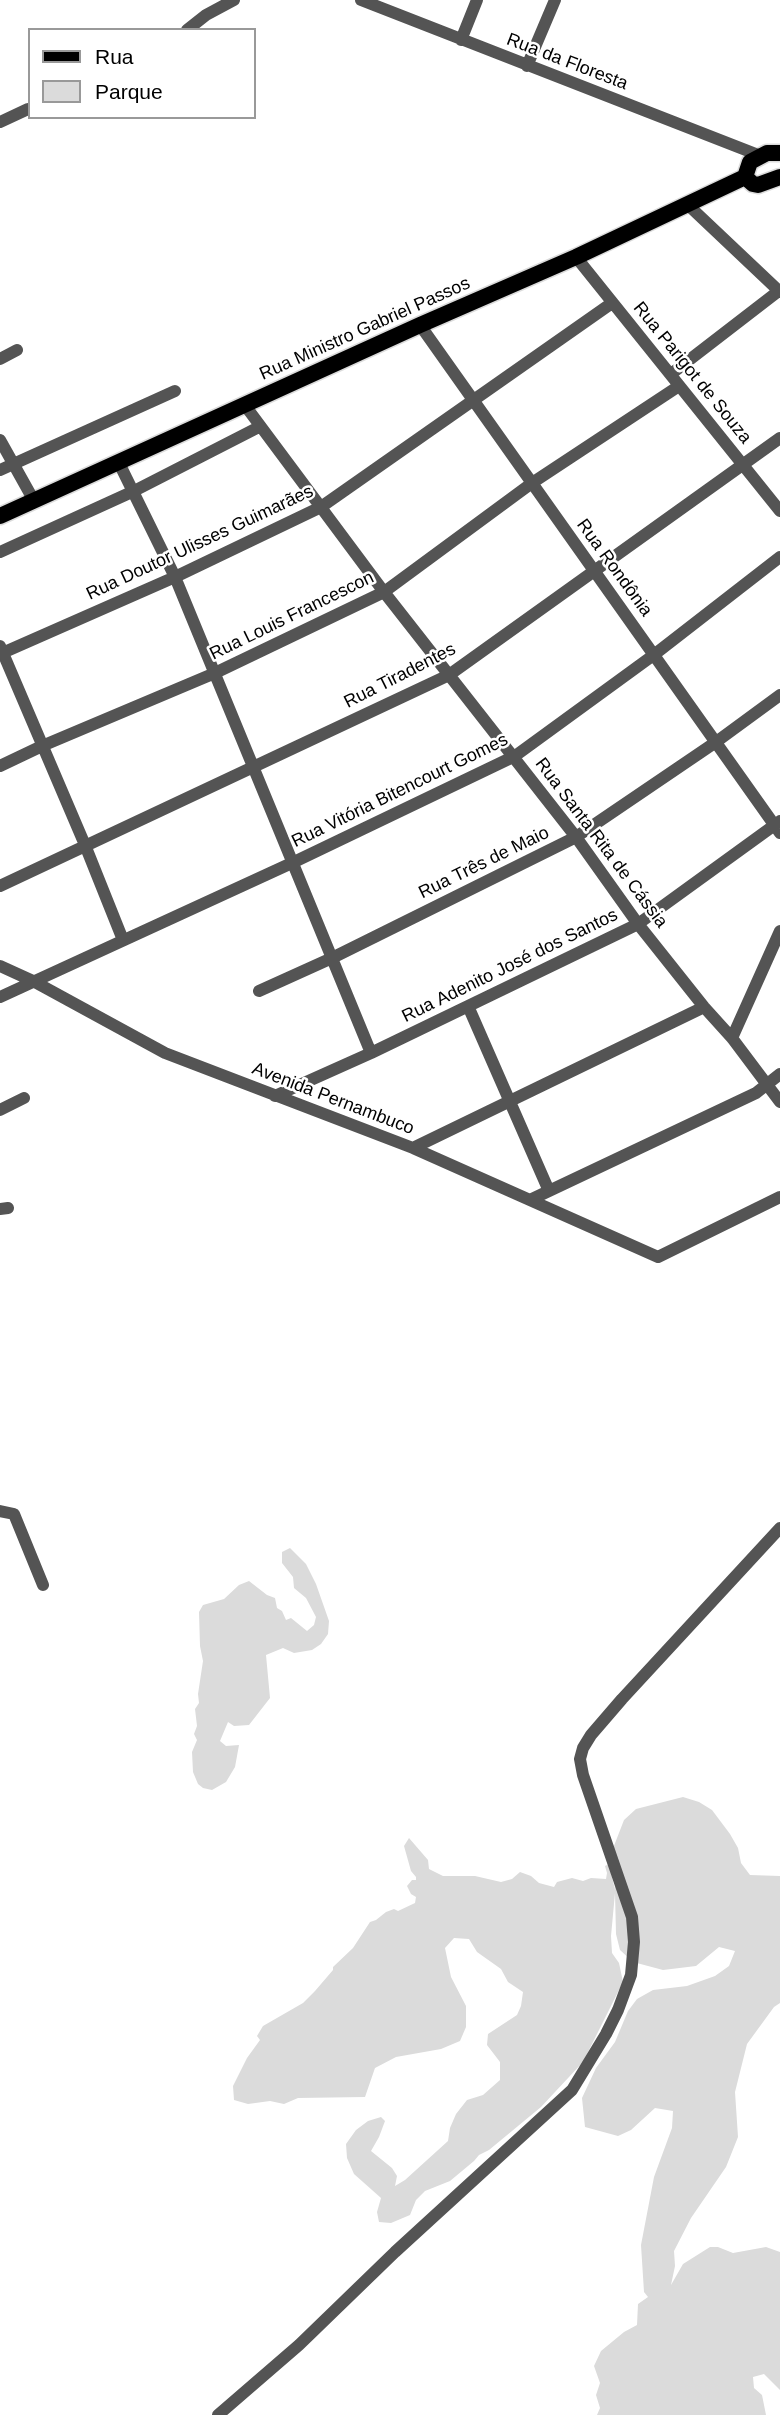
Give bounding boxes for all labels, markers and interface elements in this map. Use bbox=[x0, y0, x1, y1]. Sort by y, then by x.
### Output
legend bbox=[28, 28, 256, 119]
street label: Rua da Floresta bbox=[503, 29, 631, 95]
text: Rua bbox=[95, 45, 134, 68]
text: Parque bbox=[95, 80, 163, 103]
street label: Rua Ministro Gabriel Passos bbox=[256, 273, 474, 385]
street label: Rua Parigot de Souza bbox=[628, 298, 756, 448]
street label: Rua Doutor Ulisses Guimarães bbox=[83, 481, 317, 605]
street label: Rua Rondônia bbox=[571, 515, 657, 621]
street label: Rua Louis Francescon bbox=[206, 567, 378, 665]
street label: Rua Tiradentes bbox=[341, 639, 459, 713]
street label: Rua Vitória Bitencourt Gomes bbox=[288, 729, 512, 853]
street label: Rua Santa Rita de Cássia bbox=[530, 754, 672, 932]
street label: Rua Três de Maio bbox=[415, 822, 553, 904]
street label: Rua Adenito José dos Santos bbox=[399, 904, 621, 1028]
street label: Avenida Pernambuco bbox=[249, 1058, 417, 1140]

